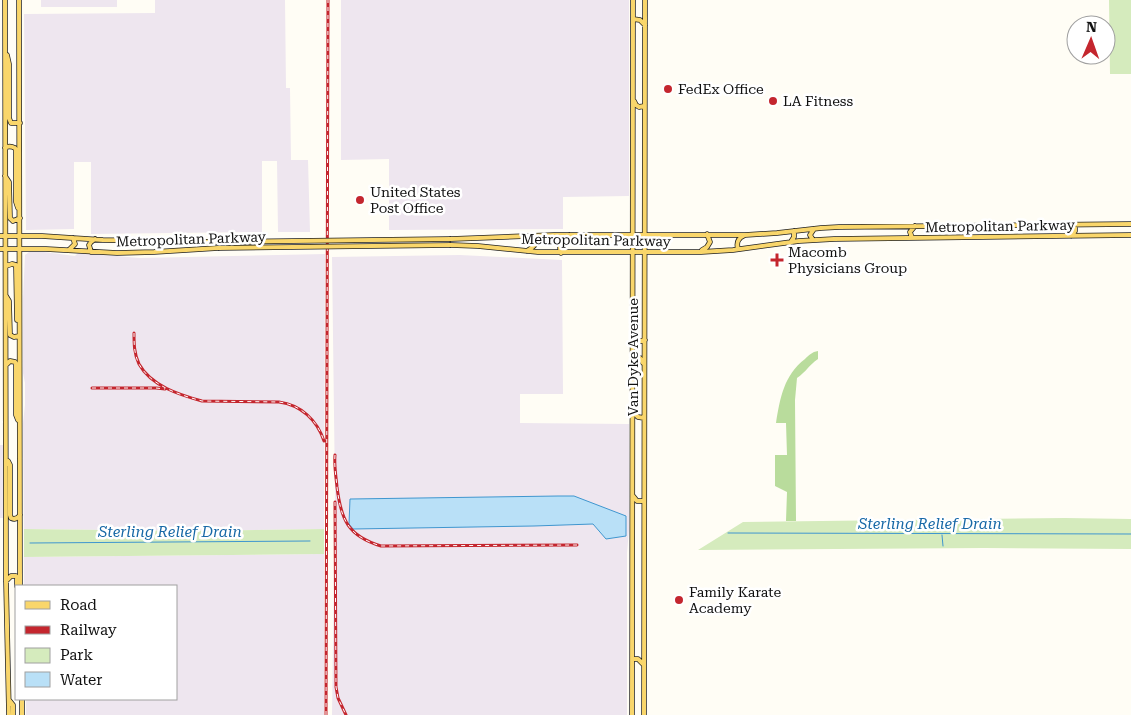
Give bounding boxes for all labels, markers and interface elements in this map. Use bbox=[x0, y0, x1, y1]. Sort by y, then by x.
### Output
north arrow bbox=[1066, 15, 1116, 65]
text: N bbox=[1086, 19, 1097, 35]
place label: FedEx Office bbox=[678, 81, 764, 97]
marker: FedEx Office bbox=[662, 83, 674, 95]
place label: LA Fitness bbox=[783, 93, 853, 109]
marker: LA Fitness bbox=[767, 95, 779, 107]
place label: United States Post Office bbox=[370, 184, 461, 216]
marker: United States Post Office bbox=[354, 194, 366, 206]
street label: Metropolitan Parkway bbox=[925, 217, 1076, 235]
street label: Metropolitan Parkway bbox=[116, 228, 267, 250]
street label: Metropolitan Parkway bbox=[521, 231, 672, 249]
place label: Macomb Physicians Group bbox=[788, 244, 907, 276]
marker: Macomb Physicians Group bbox=[770, 253, 784, 267]
street label: Van Dyke Avenue bbox=[625, 298, 641, 416]
water label: Sterling Relief Drain bbox=[857, 515, 1002, 533]
water label: Sterling Relief Drain bbox=[97, 523, 242, 541]
place label: Family Karate Academy bbox=[689, 584, 781, 616]
legend bbox=[15, 585, 178, 700]
marker: Family Karate Academy bbox=[673, 594, 685, 606]
text: Road bbox=[60, 596, 97, 614]
text: Railway bbox=[60, 621, 117, 639]
text: Park bbox=[60, 646, 94, 664]
text: Water bbox=[60, 671, 102, 689]

